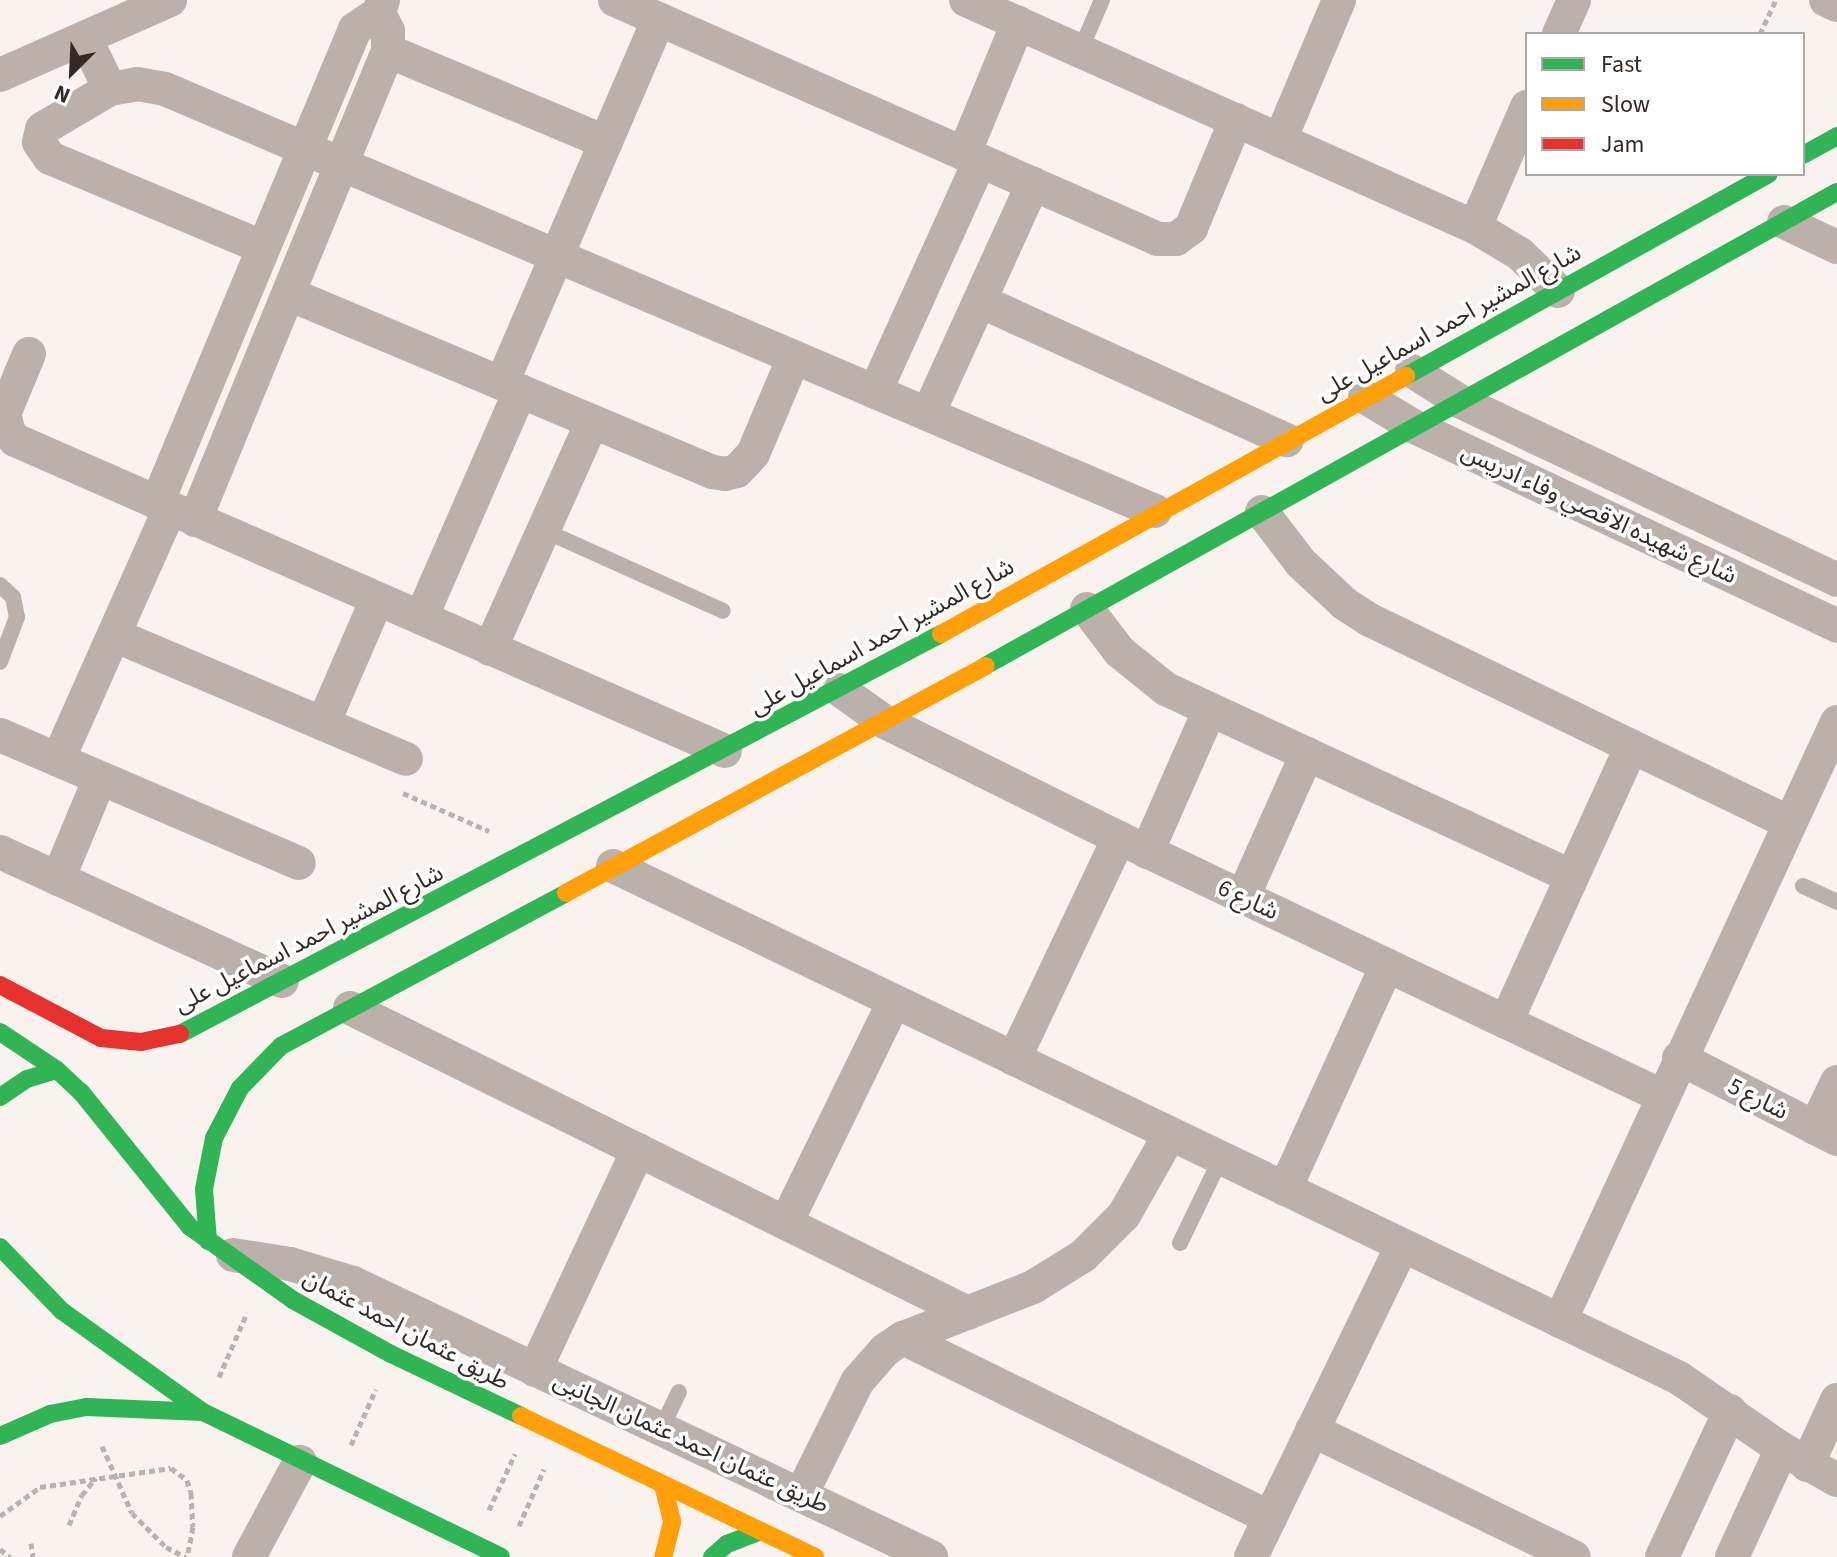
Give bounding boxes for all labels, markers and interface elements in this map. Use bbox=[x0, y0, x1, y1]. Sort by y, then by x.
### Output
north arrow bbox=[32, 32, 112, 112]
legend bbox=[1525, 32, 1805, 176]
text: Fast bbox=[1601, 47, 1642, 82]
text: N bbox=[49, 76, 75, 112]
text: Slow bbox=[1601, 87, 1650, 122]
text: Jam bbox=[1601, 127, 1645, 162]
street label: شارع المشير احمد اسماعيل على bbox=[1312, 238, 1586, 408]
street label: شارع شهيده الاقصي وفاء ادريس bbox=[1457, 437, 1741, 591]
street label: شارع المشير احمد اسماعيل على bbox=[745, 552, 1019, 722]
street label: شارع المشير احمد اسماعيل على bbox=[170, 859, 448, 1019]
street label: شارع 6 bbox=[1213, 874, 1283, 926]
street label: شارع 5 bbox=[1723, 1072, 1793, 1126]
street label: طريق عثمان احمد عثمان bbox=[298, 1264, 514, 1396]
street label: طريق عثمان احمد عثمان الجانبى bbox=[549, 1366, 833, 1520]

